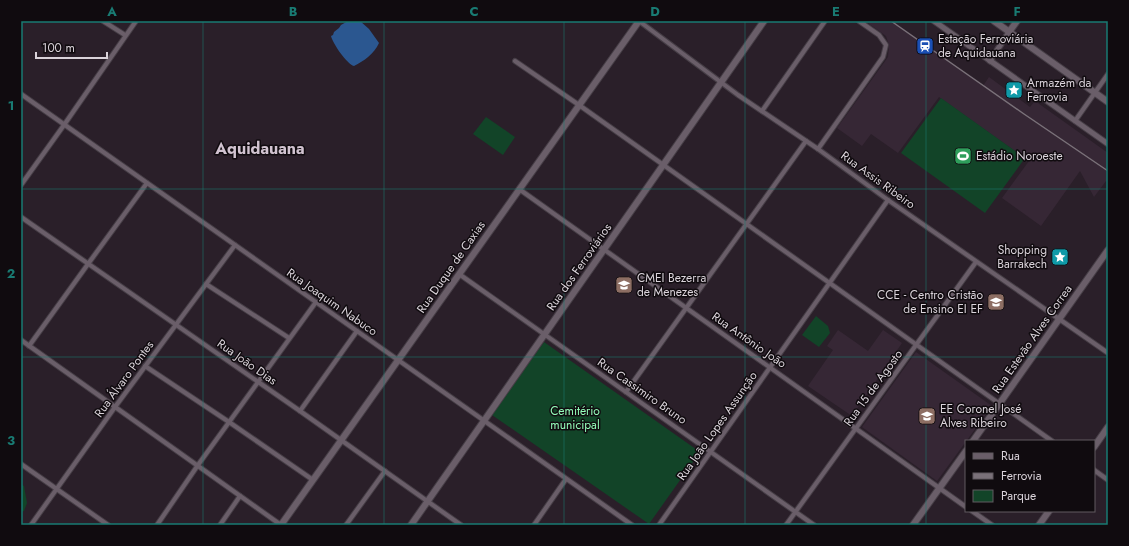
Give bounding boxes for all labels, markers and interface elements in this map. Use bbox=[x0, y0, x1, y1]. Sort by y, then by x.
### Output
text: A bbox=[106, 2, 117, 21]
text: B bbox=[289, 2, 298, 21]
text: C bbox=[469, 2, 479, 21]
text: D bbox=[650, 2, 660, 21]
text: E bbox=[832, 2, 840, 21]
text: F bbox=[1013, 2, 1021, 21]
place label: Estação Ferroviária de Aquidauana bbox=[938, 30, 1033, 62]
scale bar bbox=[36, 34, 107, 60]
station icon: Estação Ferroviária de Aquidauana bbox=[915, 36, 935, 56]
text: 100 m bbox=[42, 39, 75, 57]
place label: Armazém da Ferrovia bbox=[1027, 74, 1091, 106]
place icon: Armazém da Ferrovia bbox=[1004, 80, 1024, 100]
text: 1 bbox=[8, 96, 14, 115]
district label: Aquidauana bbox=[214, 137, 305, 160]
sports icon: Estádio Noroeste bbox=[953, 146, 973, 166]
street label: Rua Assis Ribeiro bbox=[837, 147, 919, 213]
place label: Estádio Noroeste bbox=[976, 147, 1063, 165]
street label: Rua Duque de Caxias bbox=[412, 217, 490, 317]
street label: Rua dos Ferroviários bbox=[542, 219, 616, 314]
place label: Shopping Barrakech bbox=[997, 241, 1047, 273]
place icon: Shopping Barrakech bbox=[1050, 247, 1070, 267]
text: 2 bbox=[7, 264, 15, 283]
street label: Rua Joaquim Nabuco bbox=[283, 264, 381, 340]
place label: CMEI Bezerra de Menezes bbox=[637, 269, 707, 301]
school or university icon: CMEI Bezerra de Menezes bbox=[614, 275, 634, 295]
street label: Rua Estevão Alves Correa bbox=[988, 281, 1077, 397]
place label: CCE - Centro Cristão de Ensino EI EF bbox=[877, 286, 983, 318]
school or university icon: CCE - Centro Cristão de Ensino EI EF bbox=[986, 292, 1006, 312]
street label: Rua Antônio João bbox=[708, 308, 790, 373]
street label: Rua João Dias bbox=[213, 335, 281, 389]
street label: Rua Álvaro Pontes bbox=[90, 337, 158, 421]
street label: Rua 15 de Agosto bbox=[839, 346, 907, 430]
street label: Rua Cassimiro Bruno bbox=[594, 353, 691, 429]
street label: Rua João Lopes Assunção bbox=[672, 367, 762, 484]
place label: EE Coronel José Alves Ribeiro bbox=[940, 400, 1021, 432]
park label: Cemitério municipal bbox=[550, 402, 600, 434]
school or university icon: EE Coronel José Alves Ribeiro bbox=[917, 406, 937, 426]
text: 3 bbox=[7, 431, 15, 450]
legend bbox=[965, 440, 1095, 512]
text: Rua bbox=[1001, 447, 1020, 465]
text: Ferrovia bbox=[1001, 467, 1042, 485]
text: Parque bbox=[1001, 487, 1036, 505]

